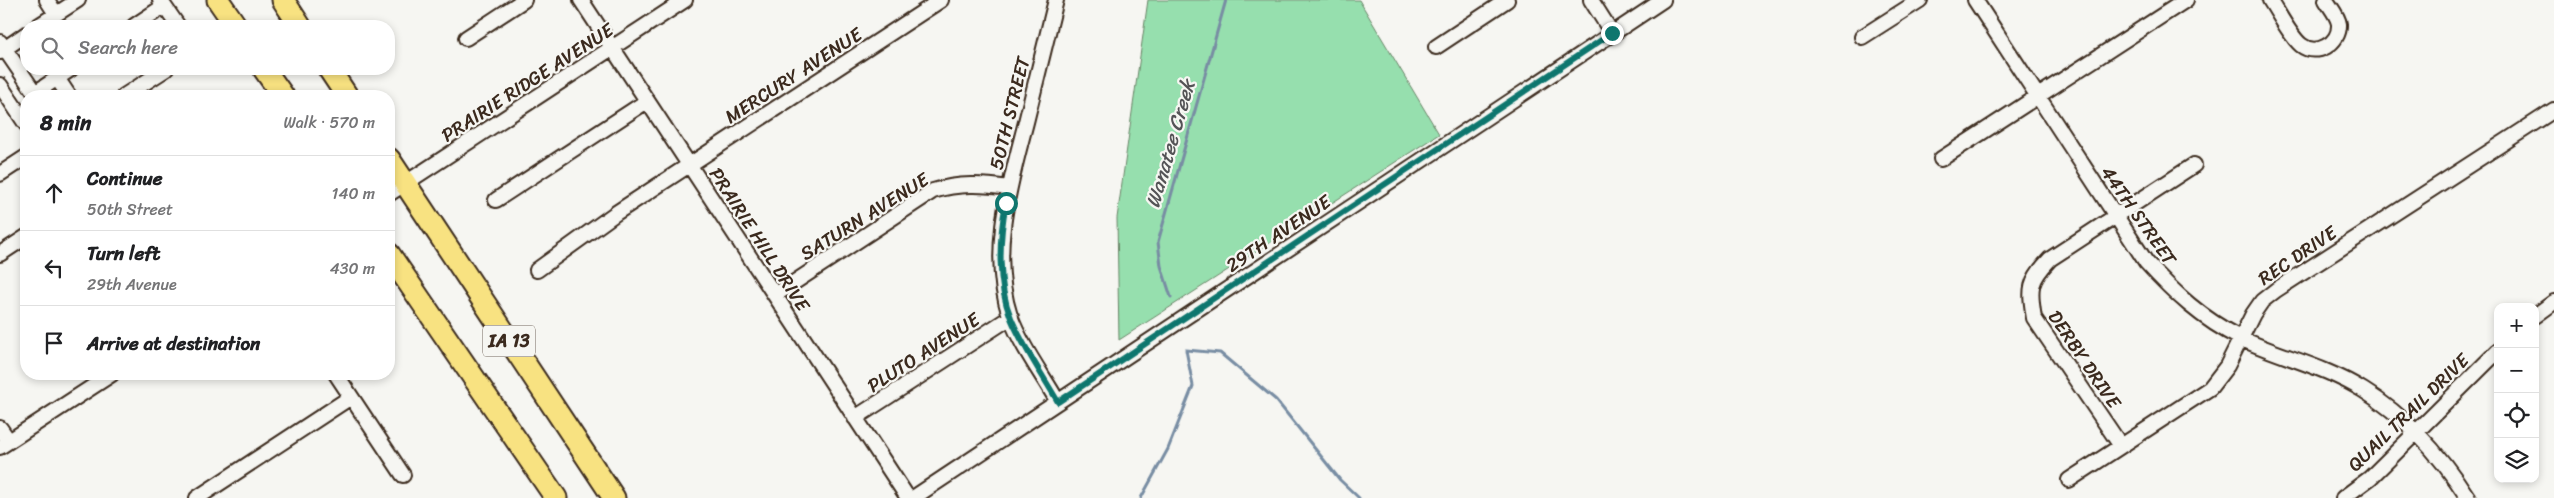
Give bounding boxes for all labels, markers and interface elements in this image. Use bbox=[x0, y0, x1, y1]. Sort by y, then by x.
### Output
street label: PRAIRIE RIDGE AVENUE bbox=[434, 13, 621, 151]
street label: MERCURY AVENUE bbox=[718, 18, 870, 132]
search box bbox=[20, 20, 395, 75]
route end bbox=[1601, 22, 1624, 45]
text: Search here bbox=[78, 31, 178, 64]
icon: search bbox=[38, 34, 66, 62]
street label: 50TH STREET bbox=[980, 52, 1040, 173]
water label: Wanatee Creek bbox=[1136, 74, 1206, 212]
text: 8 min bbox=[40, 104, 91, 142]
text: Walk · 570 m bbox=[283, 108, 375, 137]
street label: 44TH STREET bbox=[2092, 159, 2186, 273]
street label: PRAIRIE HILL DRIVE bbox=[700, 160, 820, 319]
text: Continue bbox=[87, 162, 163, 195]
street label: SATURN AVENUE bbox=[793, 163, 937, 269]
icon: ahead bbox=[40, 179, 68, 207]
text: 140 m bbox=[332, 179, 375, 208]
street label: 29TH AVENUE bbox=[1219, 185, 1339, 281]
route start bbox=[995, 192, 1018, 215]
text: 50th Street bbox=[87, 195, 173, 224]
street label: REC DRIVE bbox=[2251, 216, 2345, 294]
text: Turn left bbox=[87, 237, 160, 270]
icon: left bbox=[40, 254, 68, 282]
text: 430 m bbox=[330, 254, 375, 283]
text: 29th Avenue bbox=[87, 270, 177, 299]
street label: PLUTO AVENUE bbox=[860, 303, 987, 401]
street label: DERBY DRIVE bbox=[2039, 303, 2131, 417]
map controls bbox=[2494, 303, 2539, 483]
button: + bbox=[2494, 303, 2539, 348]
road number: IA 13 bbox=[483, 326, 535, 356]
text: Arrive at destination bbox=[87, 327, 260, 360]
icon: arrive bbox=[40, 329, 68, 357]
street label: QUAIL TRAIL DRIVE bbox=[2340, 344, 2478, 480]
button: − bbox=[2494, 348, 2539, 393]
button: locate bbox=[2494, 393, 2539, 438]
button: layers bbox=[2494, 438, 2539, 483]

